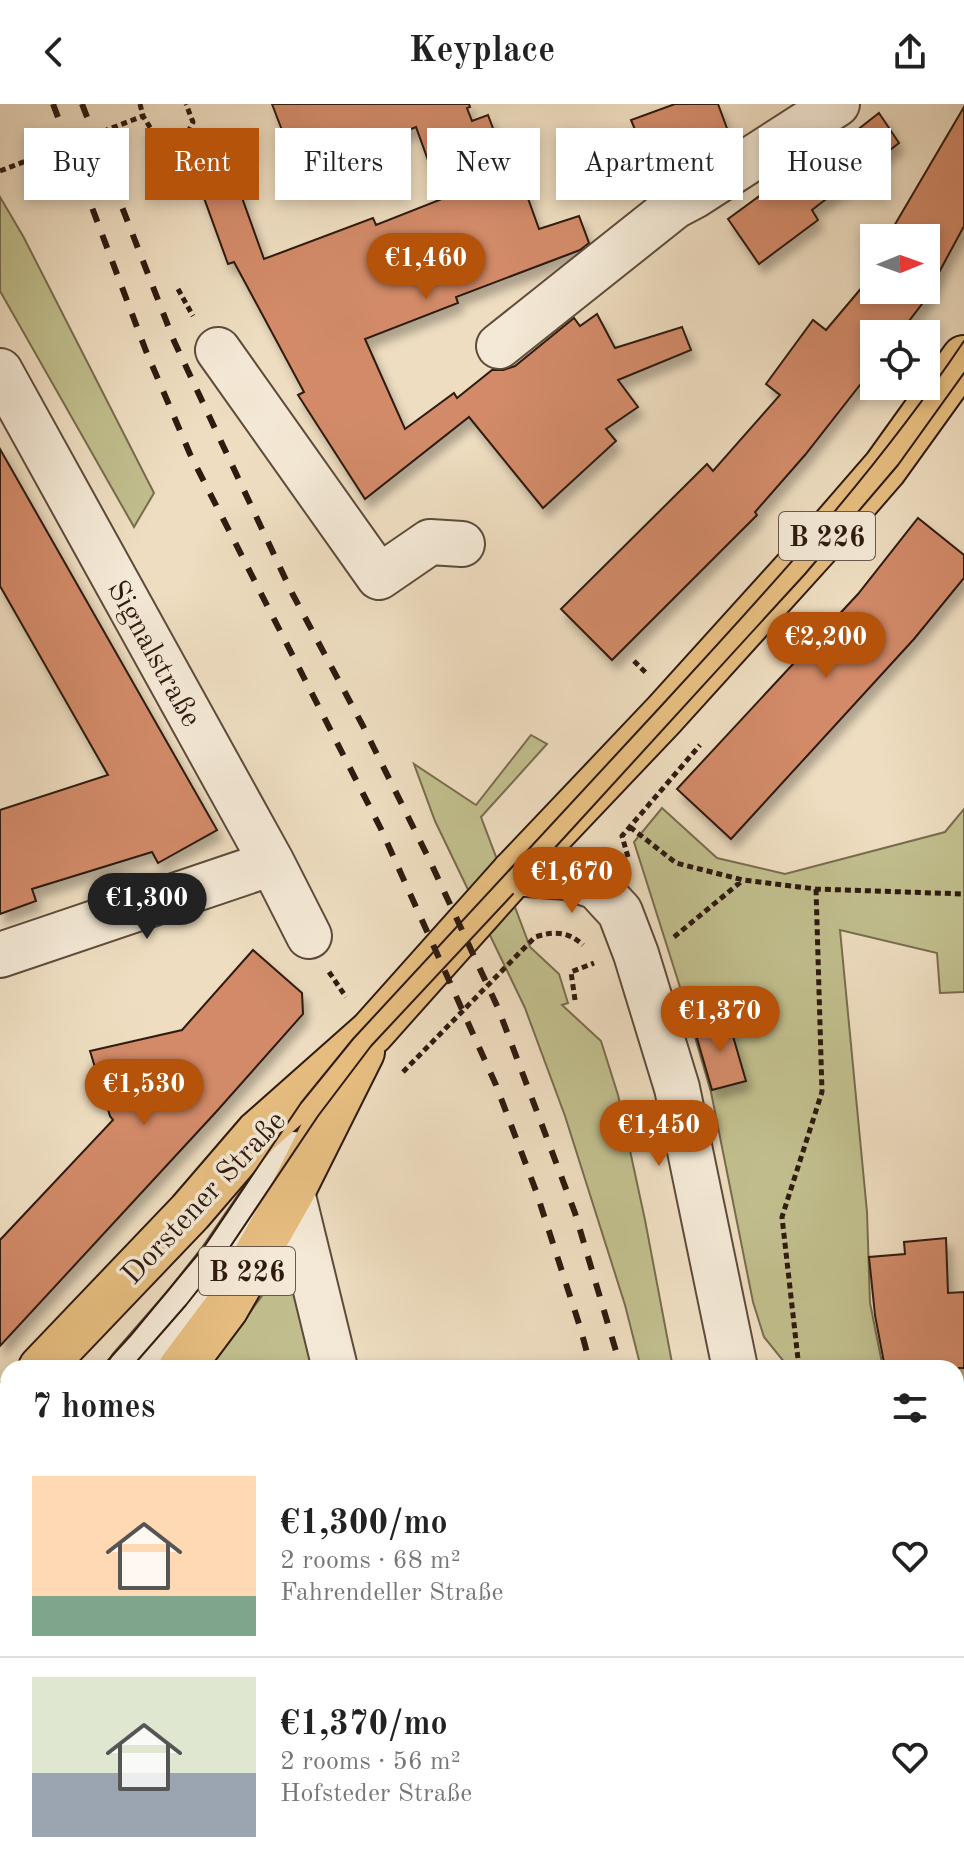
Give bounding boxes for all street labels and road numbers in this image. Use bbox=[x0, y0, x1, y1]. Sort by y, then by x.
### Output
road number: B 226 bbox=[779, 512, 875, 560]
street label: Signalstraße bbox=[101, 576, 206, 732]
street label: Dorstener Straße bbox=[117, 1106, 292, 1291]
road number: B 226 bbox=[199, 1247, 295, 1295]

